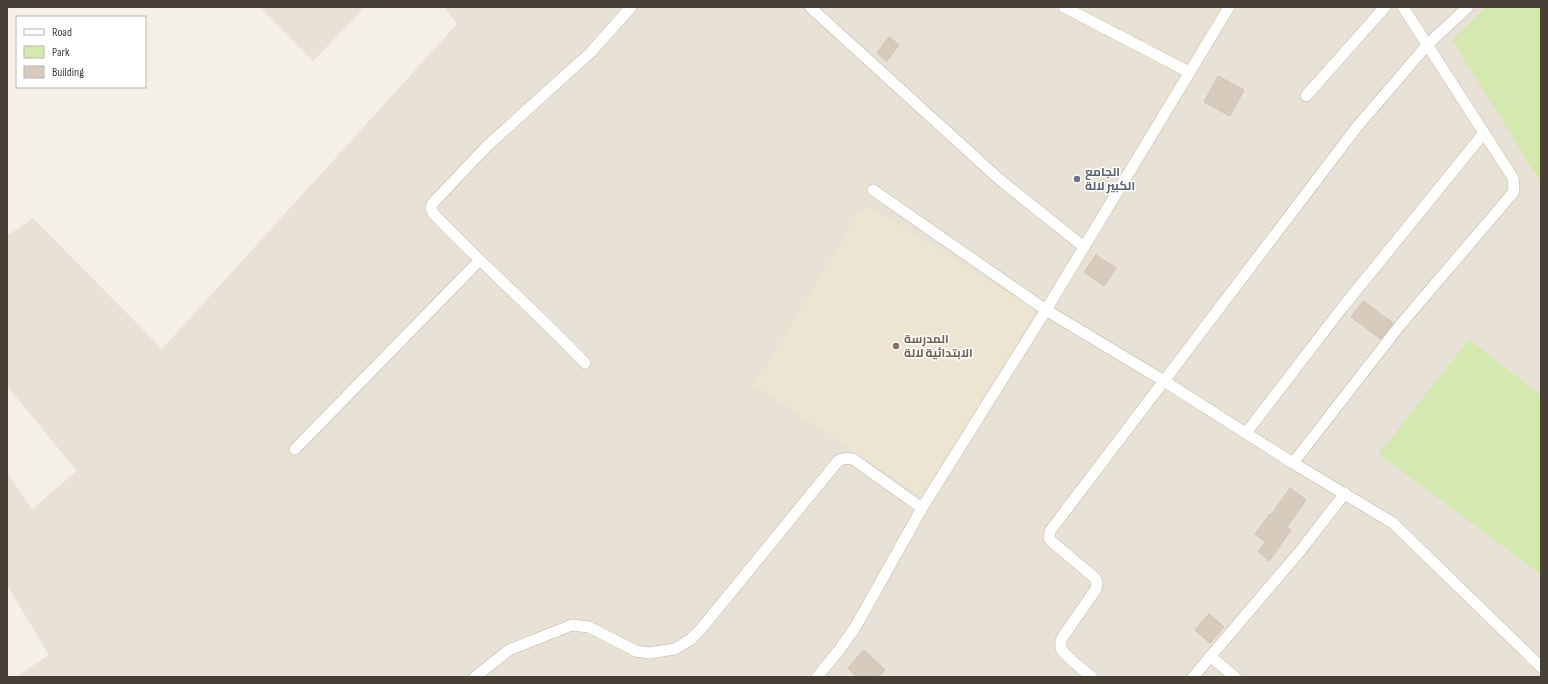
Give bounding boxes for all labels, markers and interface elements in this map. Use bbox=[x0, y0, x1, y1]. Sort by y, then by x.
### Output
legend bbox=[16, 16, 146, 88]
text: Road bbox=[52, 25, 72, 40]
text: Park bbox=[52, 45, 70, 60]
text: Building bbox=[52, 65, 84, 80]
place label: الجامع الكبير لالة bbox=[1085, 165, 1135, 194]
marker: الجامع الكبير لالة bbox=[1072, 174, 1082, 184]
place label: المدرسة الابتدائية لالة bbox=[904, 332, 973, 361]
marker: المدرسة الابتدائية لالة bbox=[891, 341, 901, 351]

